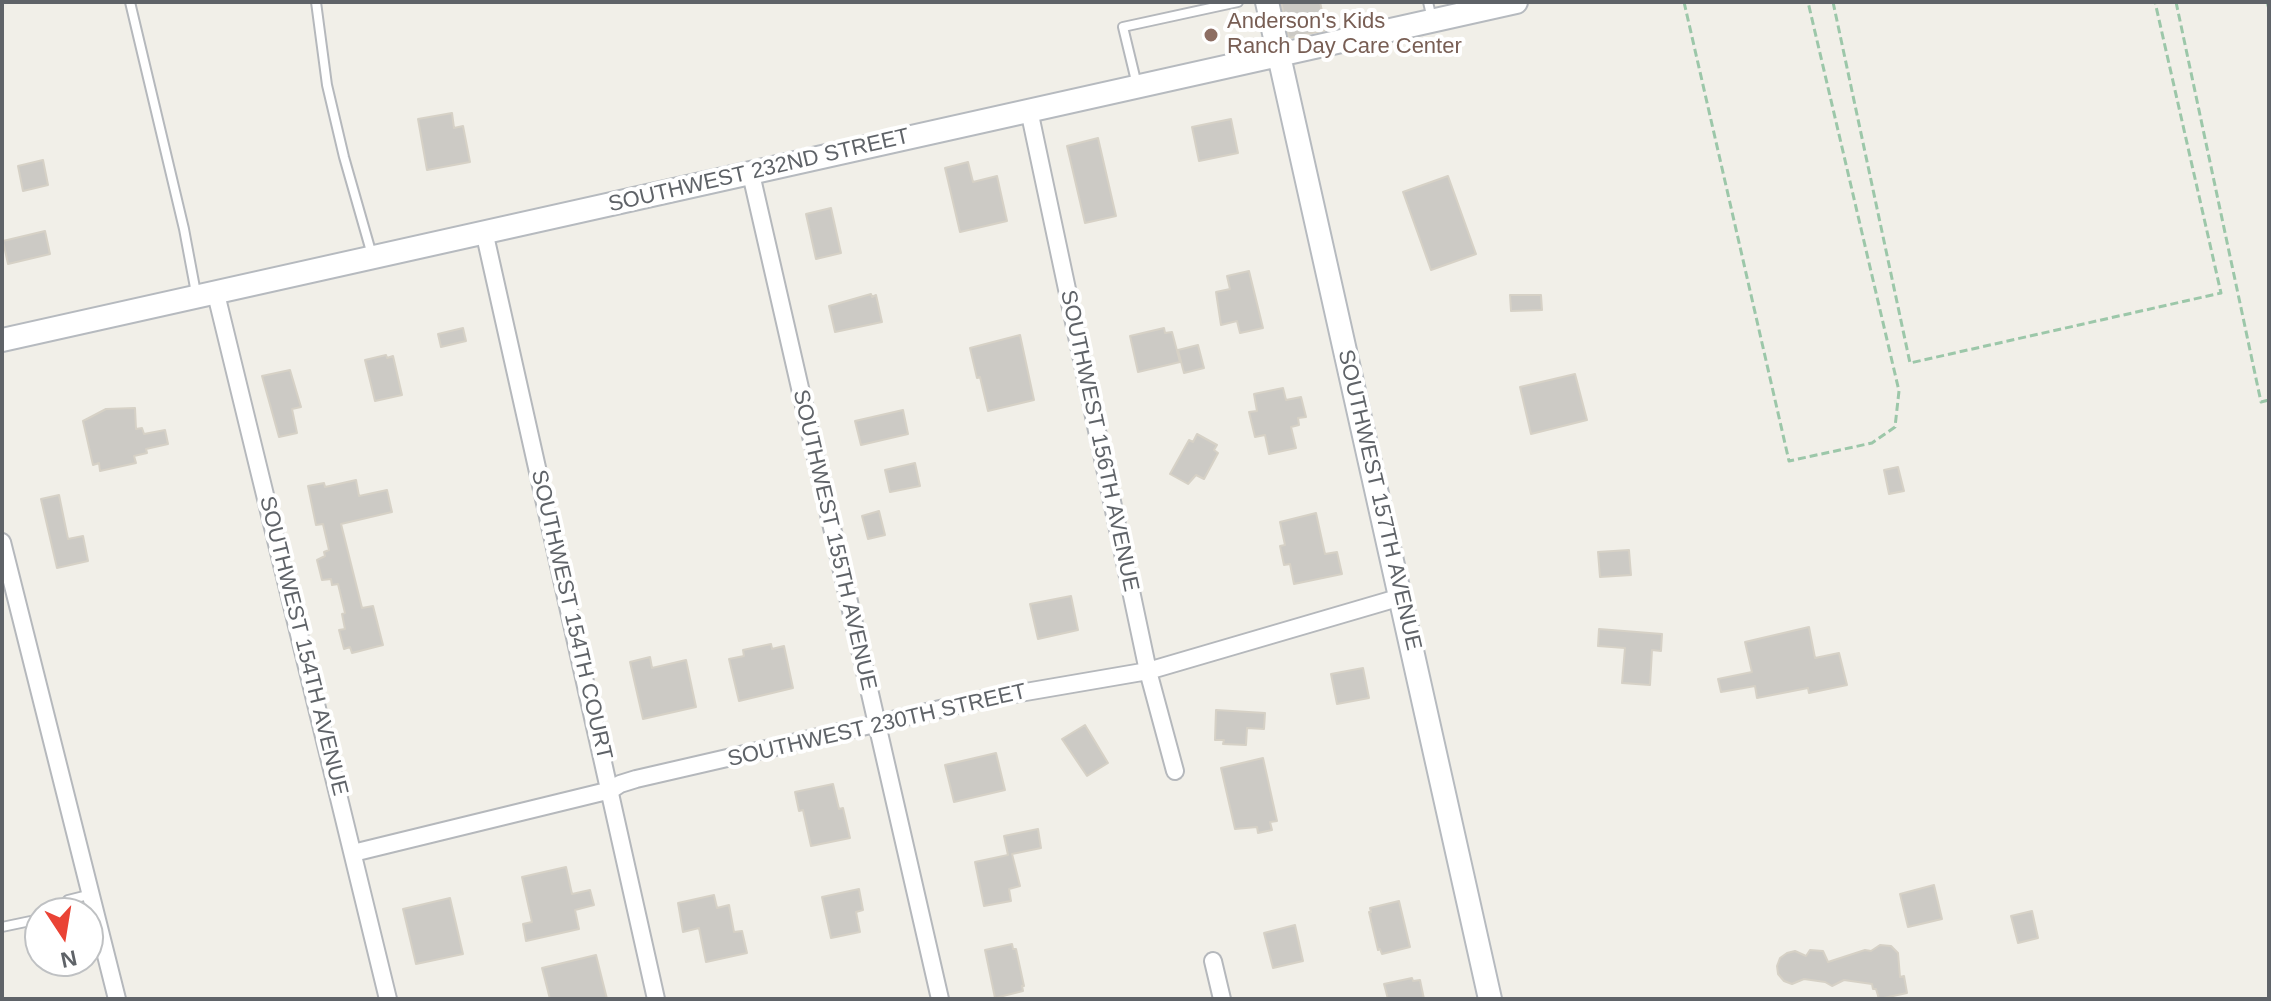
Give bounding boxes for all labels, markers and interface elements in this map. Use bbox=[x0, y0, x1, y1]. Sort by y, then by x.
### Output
place label: Anderson's Kids Ranch Day Care Center bbox=[1227, 9, 1462, 60]
marker: Anderson's Kids Ranch Day Care Center bbox=[1202, 26, 1220, 44]
street label: SOUTHWEST 232ND STREET bbox=[606, 123, 912, 219]
street label: SOUTHWEST 156TH AVENUE bbox=[1054, 288, 1144, 594]
street label: SOUTHWEST 157TH AVENUE bbox=[1332, 347, 1426, 653]
street label: SOUTHWEST 155TH AVENUE bbox=[787, 387, 881, 693]
street label: SOUTHWEST 154TH COURT bbox=[525, 468, 617, 762]
street label: SOUTHWEST 154TH AVENUE bbox=[253, 494, 353, 798]
street label: SOUTHWEST 230TH STREET bbox=[725, 679, 1029, 773]
north arrow bbox=[24, 897, 104, 977]
text: N bbox=[58, 945, 79, 973]

